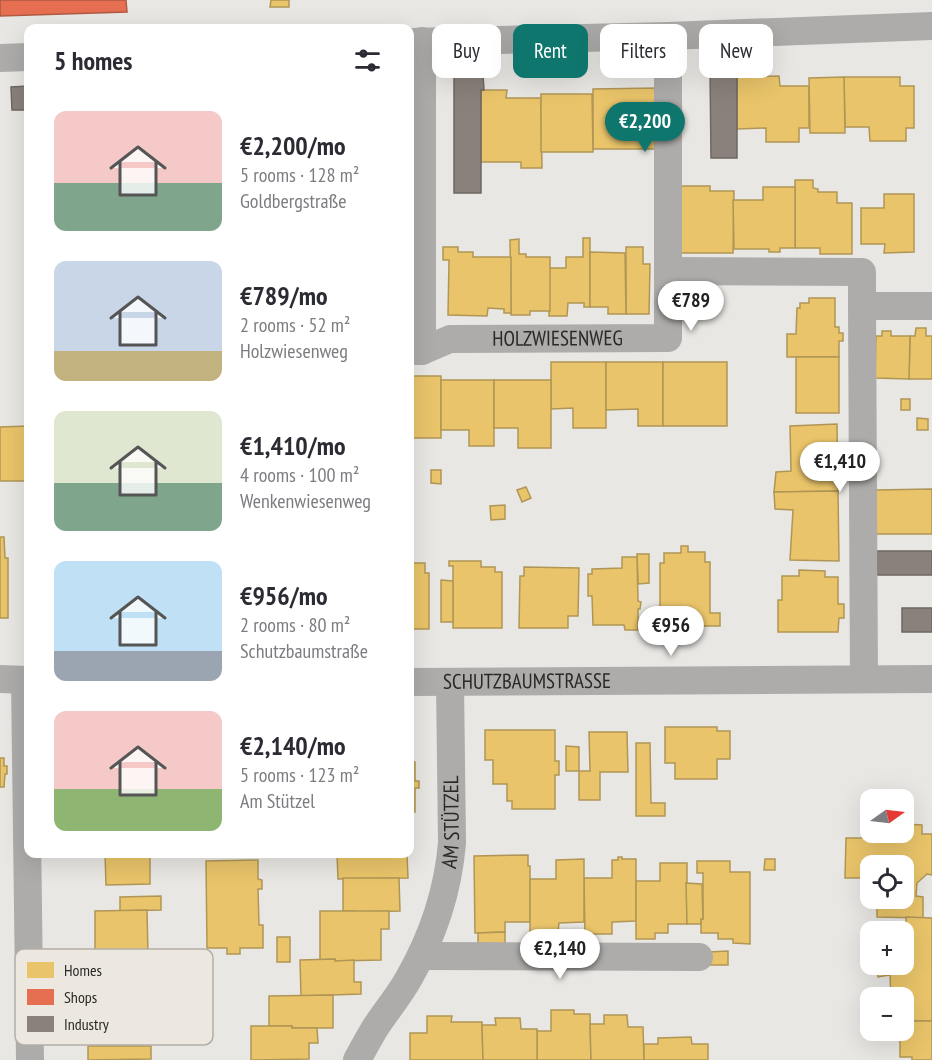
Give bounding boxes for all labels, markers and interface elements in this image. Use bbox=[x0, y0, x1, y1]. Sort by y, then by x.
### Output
chip: Buy bbox=[432, 24, 501, 78]
chip: Rent bbox=[513, 24, 588, 78]
chip: Filters bbox=[600, 24, 687, 78]
chip: New bbox=[699, 24, 773, 78]
text: 5 homes bbox=[54, 44, 132, 77]
icon: filters bbox=[351, 44, 384, 77]
pin: €2,200 bbox=[596, 102, 694, 153]
text: €2,200 bbox=[619, 108, 671, 134]
text: €2,200/mo bbox=[240, 129, 346, 162]
icon: home bbox=[102, 135, 174, 207]
text: 5 rooms · 128 m² bbox=[240, 162, 359, 188]
text: Goldbergstraße bbox=[240, 188, 347, 214]
text: €789/mo bbox=[240, 279, 328, 312]
pin: €789 bbox=[655, 281, 727, 332]
icon: home bbox=[102, 285, 174, 357]
text: €789 bbox=[672, 287, 710, 313]
text: 2 rooms · 52 m² bbox=[240, 312, 350, 338]
street label: HOLZWIESENWEG bbox=[492, 324, 623, 352]
text: Holzwiesenweg bbox=[240, 338, 348, 364]
text: €1,410/mo bbox=[240, 429, 346, 462]
icon: home bbox=[102, 435, 174, 507]
pin: €1,410 bbox=[791, 442, 889, 493]
text: €1,410 bbox=[814, 448, 866, 474]
text: 4 rooms · 100 m² bbox=[240, 462, 359, 488]
text: Wenkenwiesenweg bbox=[240, 488, 371, 514]
text: €956/mo bbox=[240, 579, 328, 612]
icon: home bbox=[102, 585, 174, 657]
pin: €956 bbox=[635, 606, 707, 657]
text: 2 rooms · 80 m² bbox=[240, 612, 350, 638]
text: €956 bbox=[652, 612, 690, 638]
text: Schutzbaumstraße bbox=[240, 638, 368, 664]
street label: SCHUTZBAUMSTRASSE bbox=[443, 667, 611, 695]
text: €2,140/mo bbox=[240, 729, 346, 762]
icon: home bbox=[102, 735, 174, 807]
text: 5 rooms · 123 m² bbox=[240, 762, 359, 788]
street label: AM STÜTZEL bbox=[435, 775, 465, 870]
text: Am Stützel bbox=[240, 788, 315, 814]
north arrow bbox=[860, 789, 914, 843]
map controls bbox=[860, 789, 914, 1041]
button: locate bbox=[860, 855, 914, 909]
button: + bbox=[860, 921, 914, 975]
pin: €2,140 bbox=[511, 929, 609, 980]
text: €2,140 bbox=[534, 935, 586, 961]
legend bbox=[15, 949, 213, 1045]
text: Homes bbox=[64, 960, 102, 980]
text: Shops bbox=[64, 987, 97, 1007]
button: − bbox=[860, 987, 914, 1041]
text: Industry bbox=[64, 1014, 109, 1034]

